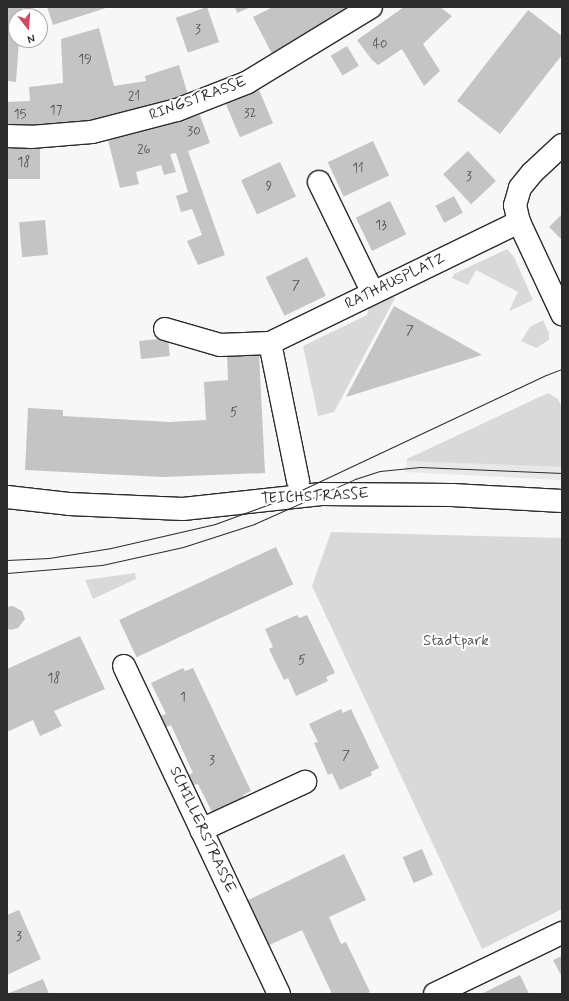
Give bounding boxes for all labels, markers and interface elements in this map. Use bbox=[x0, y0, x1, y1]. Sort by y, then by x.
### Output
north arrow bbox=[8, 8, 48, 48]
house number: 3 bbox=[195, 22, 201, 38]
text: N bbox=[26, 31, 37, 46]
house number: 40 bbox=[372, 37, 388, 53]
house number: 19 bbox=[78, 52, 92, 68]
street label: RINGSTRASSE bbox=[147, 73, 249, 125]
house number: 21 bbox=[128, 89, 140, 105]
house number: 17 bbox=[50, 103, 62, 119]
house number: 32 bbox=[244, 106, 256, 122]
house number: 15 bbox=[14, 107, 26, 123]
house number: 30 bbox=[187, 124, 201, 140]
house number: 26 bbox=[137, 142, 151, 158]
house number: 18 bbox=[18, 155, 30, 171]
house number: 11 bbox=[352, 161, 364, 177]
house number: 3 bbox=[466, 169, 472, 185]
house number: 9 bbox=[266, 179, 272, 195]
house number: 13 bbox=[375, 218, 387, 234]
street label: RATHAUSPLATZ bbox=[342, 250, 448, 314]
house number: 7 bbox=[292, 278, 300, 294]
house number: 7 bbox=[406, 323, 414, 339]
house number: 5 bbox=[230, 405, 238, 421]
street label: TEICHSTRASSE bbox=[261, 485, 369, 509]
park label: Stadtpark bbox=[423, 633, 489, 651]
house number: 5 bbox=[298, 653, 306, 669]
house number: 18 bbox=[48, 671, 60, 687]
house number: 1 bbox=[180, 690, 186, 706]
house number: 7 bbox=[342, 748, 350, 764]
house number: 3 bbox=[209, 753, 215, 769]
street label: SCHILLERSTRASSE bbox=[165, 764, 239, 896]
house number: 3 bbox=[16, 929, 22, 945]

